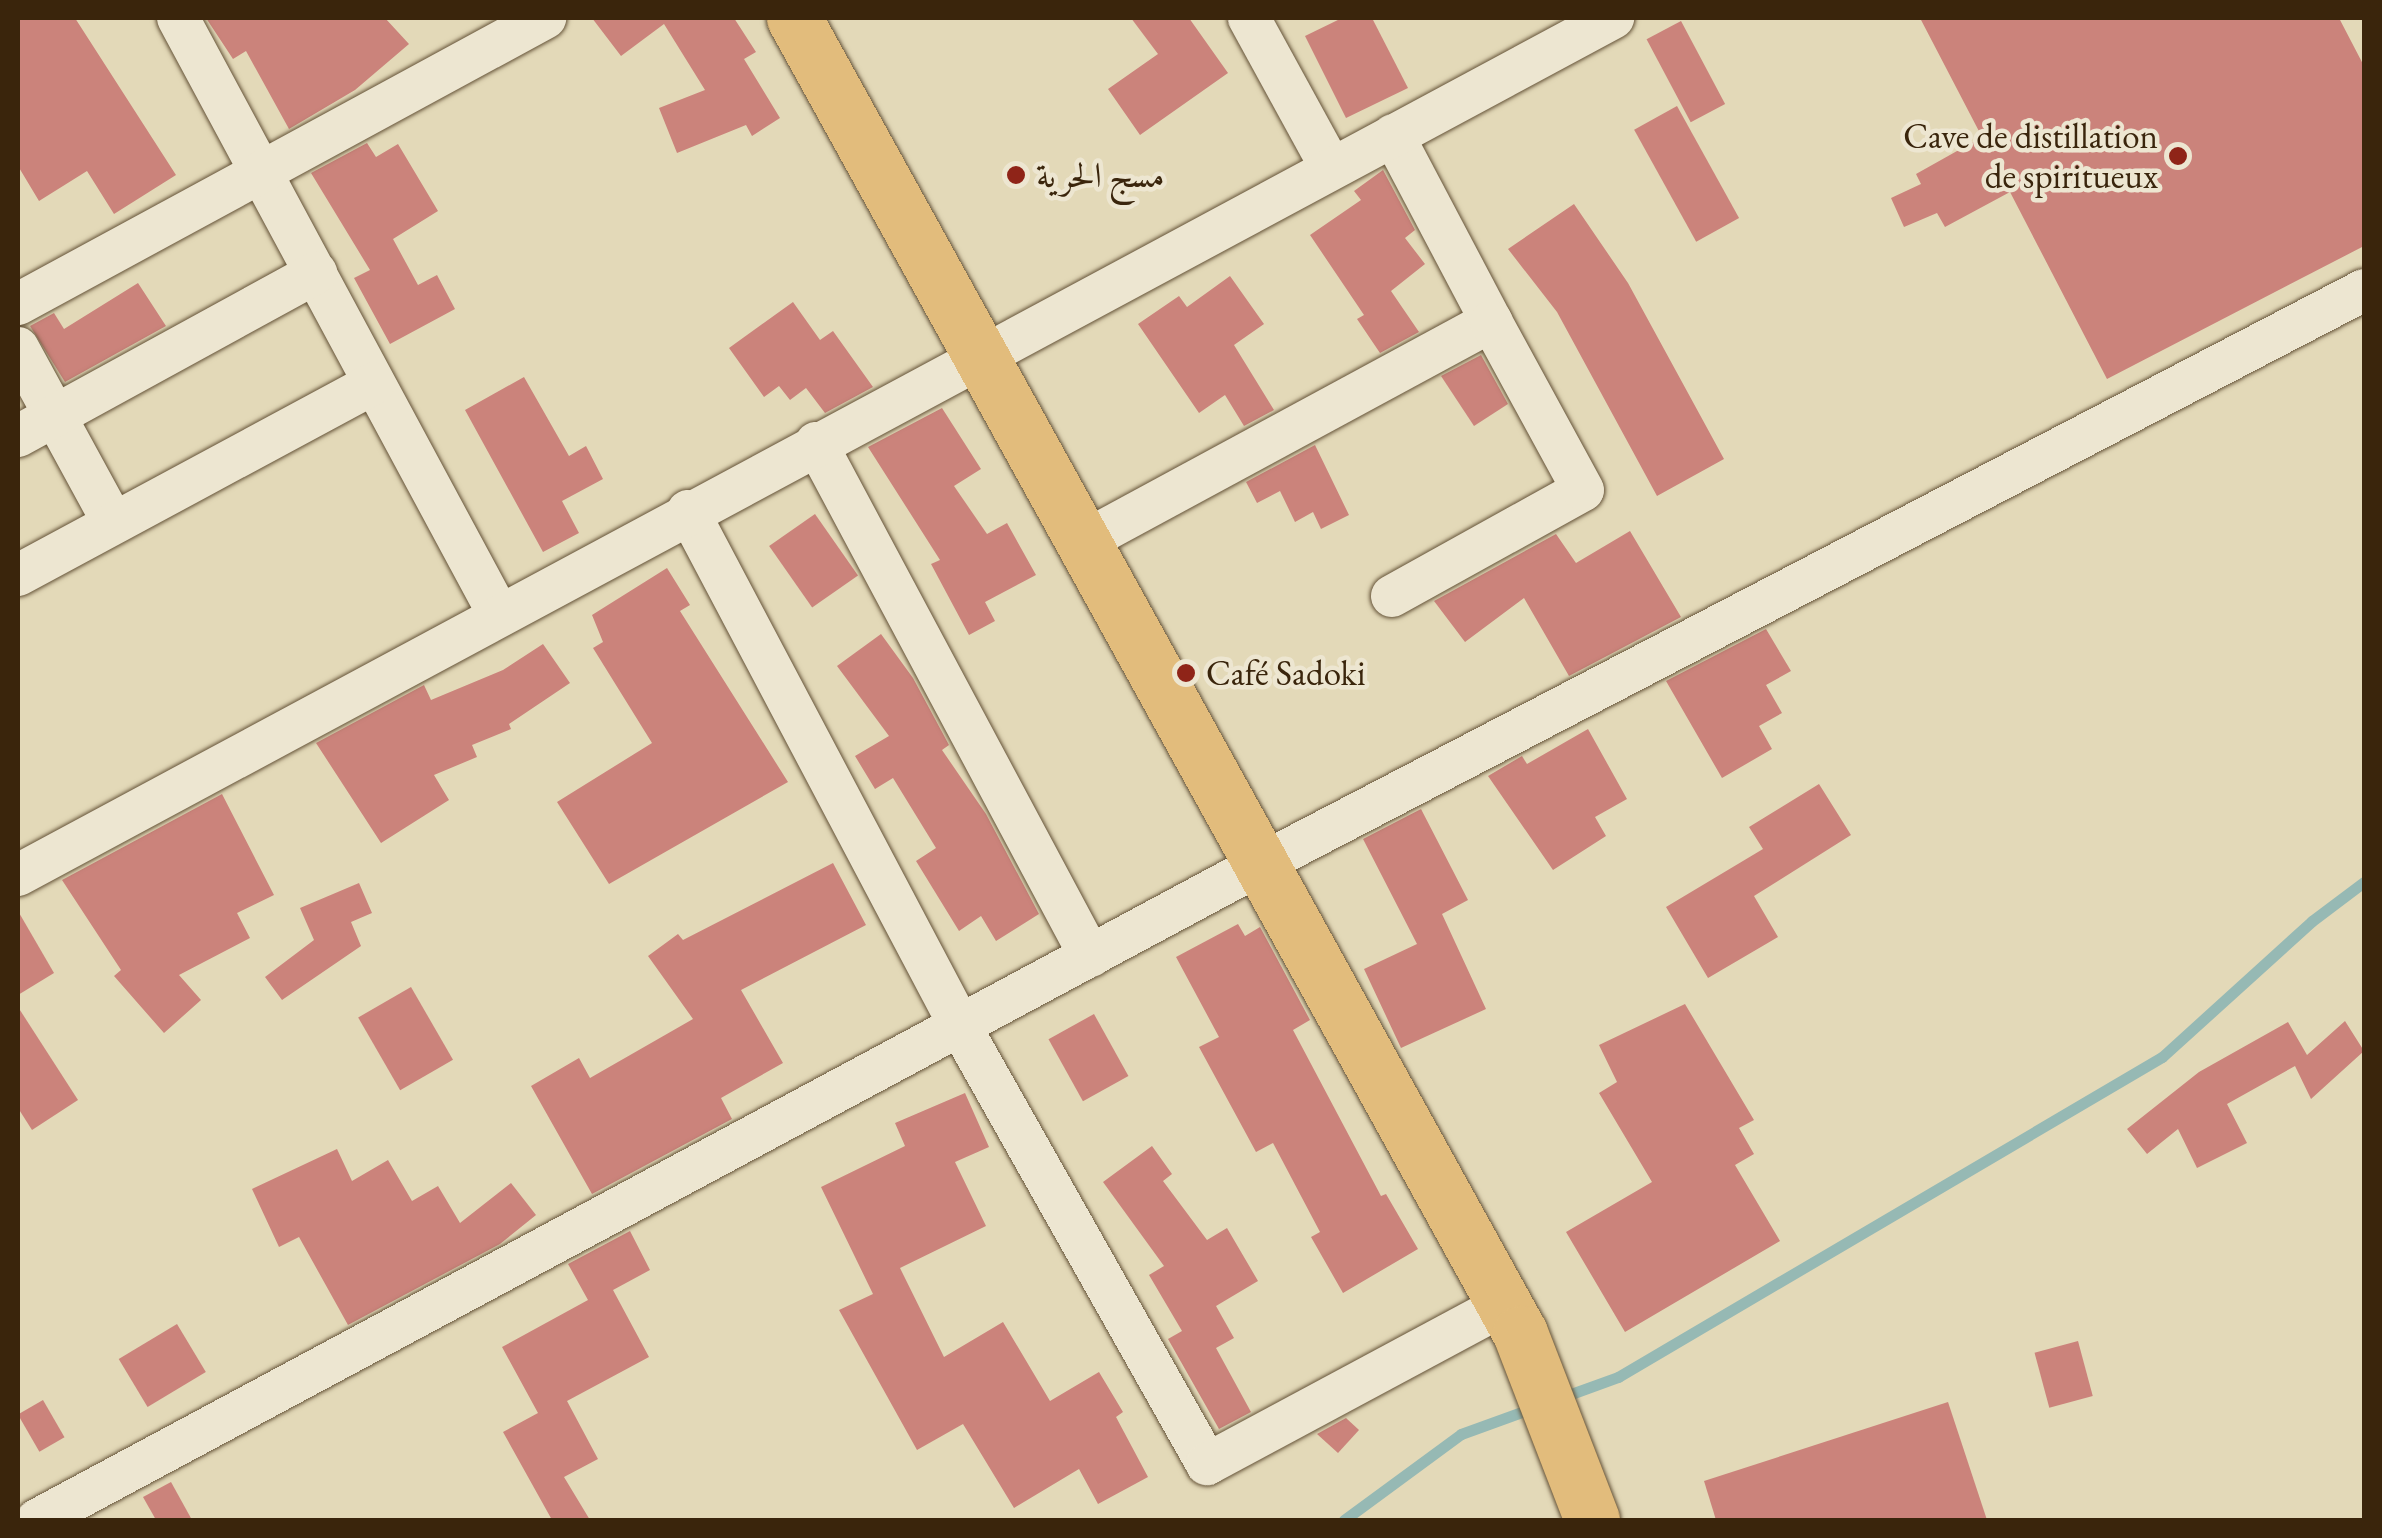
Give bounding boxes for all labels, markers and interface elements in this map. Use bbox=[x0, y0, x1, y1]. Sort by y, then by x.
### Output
place label: Cave de distillation de spiritueux bbox=[1903, 115, 2158, 197]
marker: Cave de distillation de spiritueux bbox=[2167, 145, 2189, 167]
place label: مسج الحرية bbox=[1036, 154, 1165, 196]
marker: مسج الحرية bbox=[1005, 164, 1027, 186]
place label: Café Sadoki bbox=[1206, 652, 1365, 694]
marker: Café Sadoki bbox=[1175, 662, 1197, 684]

